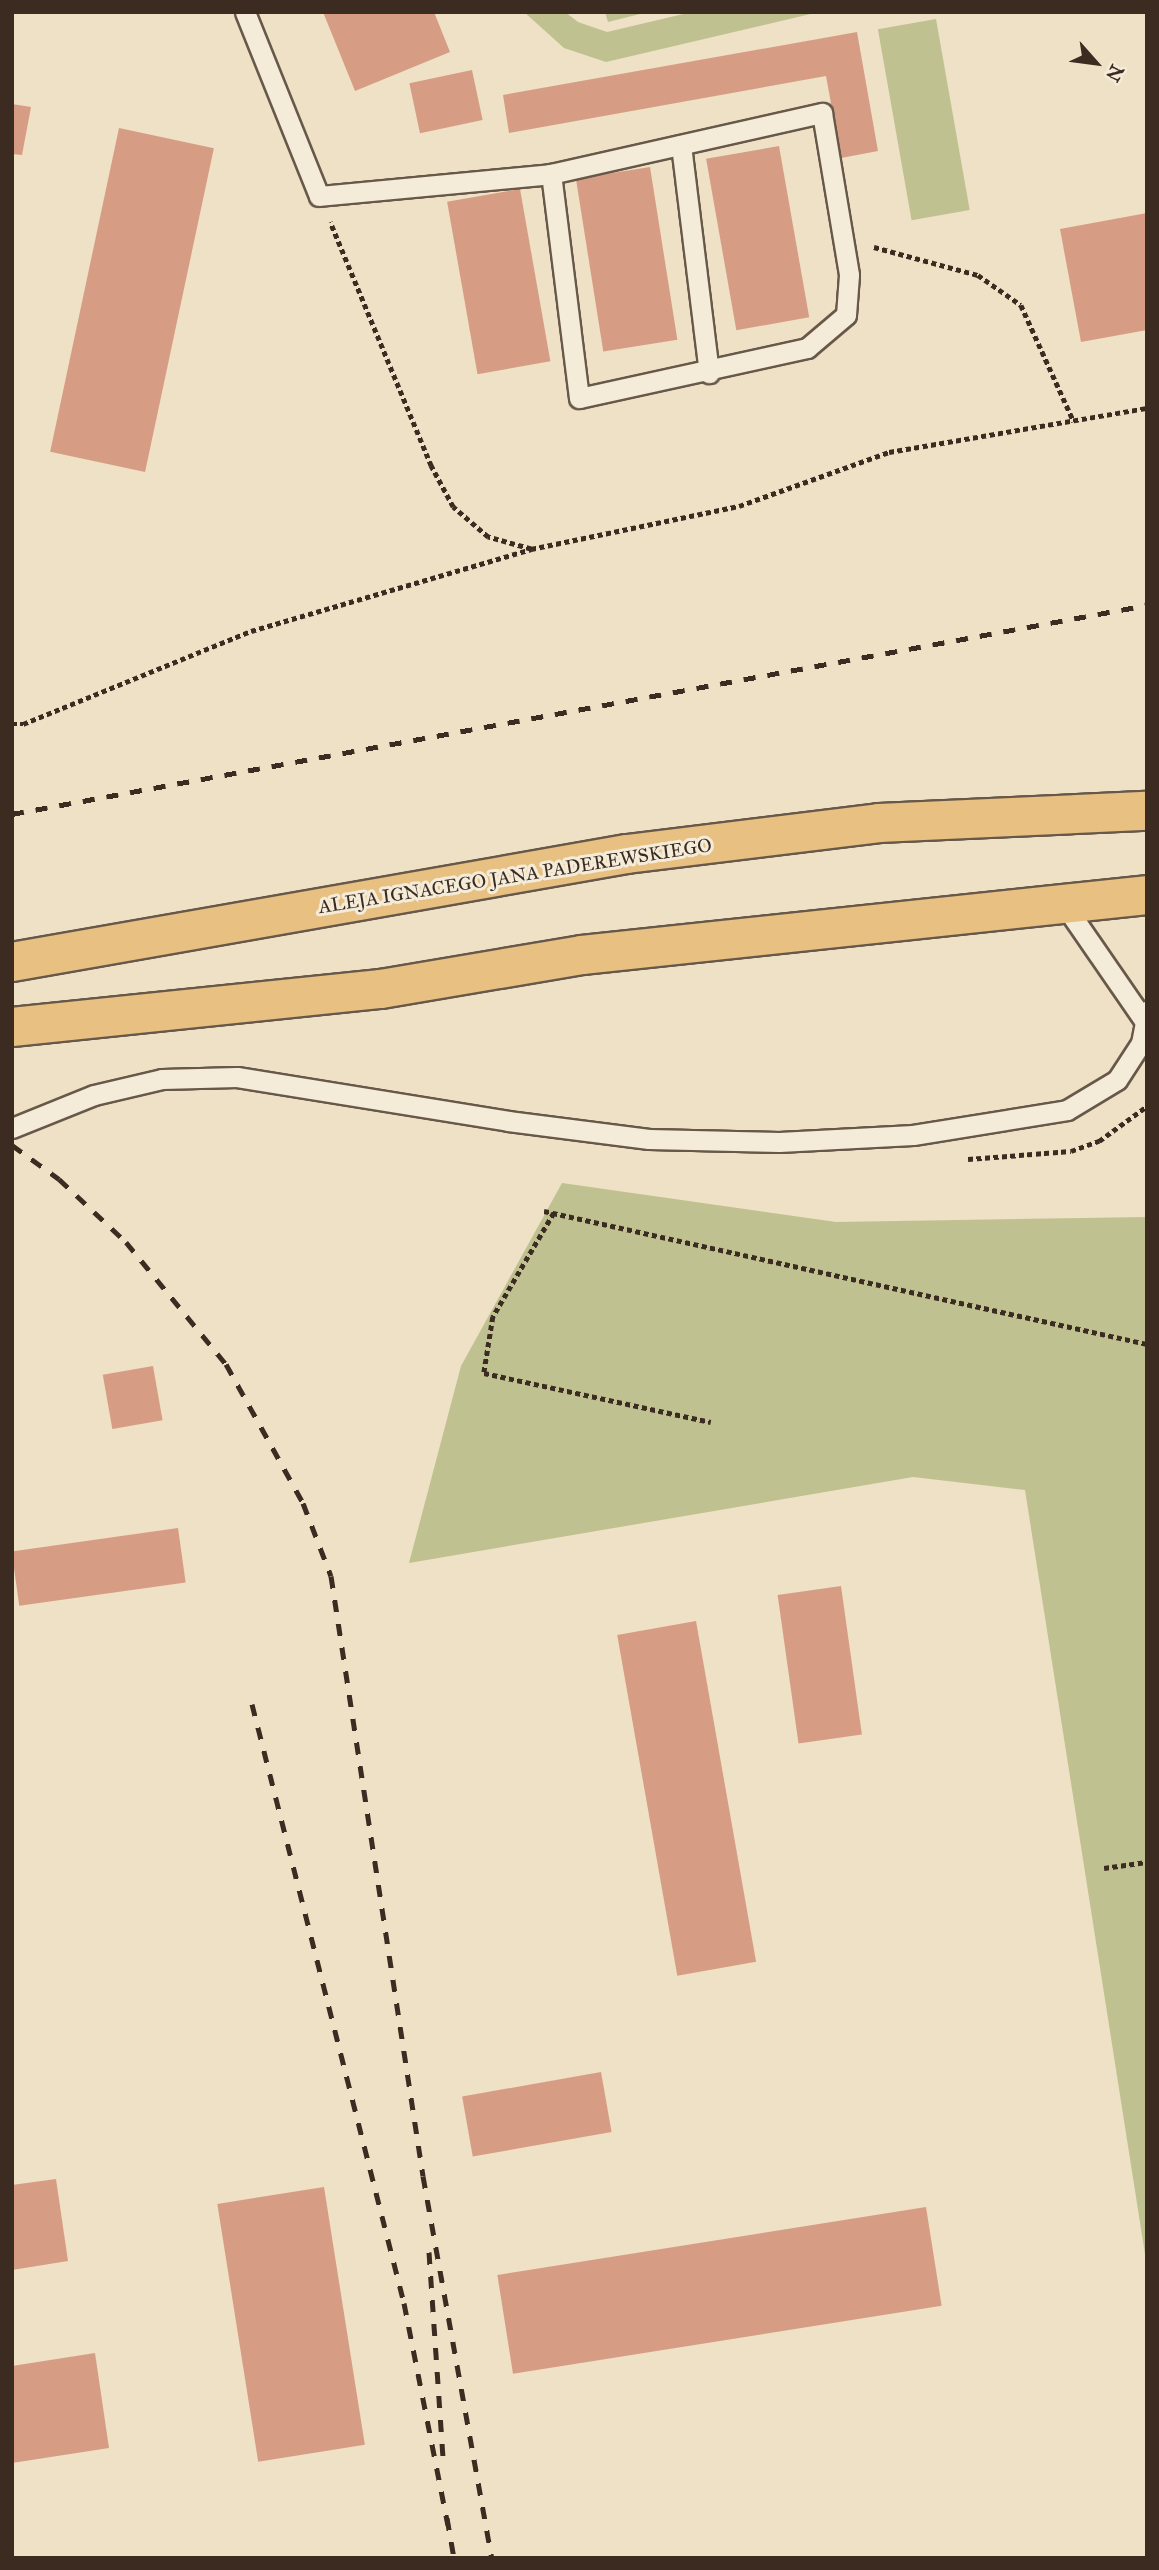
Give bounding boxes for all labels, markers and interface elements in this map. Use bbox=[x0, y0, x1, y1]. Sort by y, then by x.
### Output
north arrow bbox=[1061, 28, 1131, 98]
text: N bbox=[1101, 61, 1129, 86]
street label: ALEJA IGNACEGO JANA PADEREWSKIEGO bbox=[317, 834, 713, 918]

